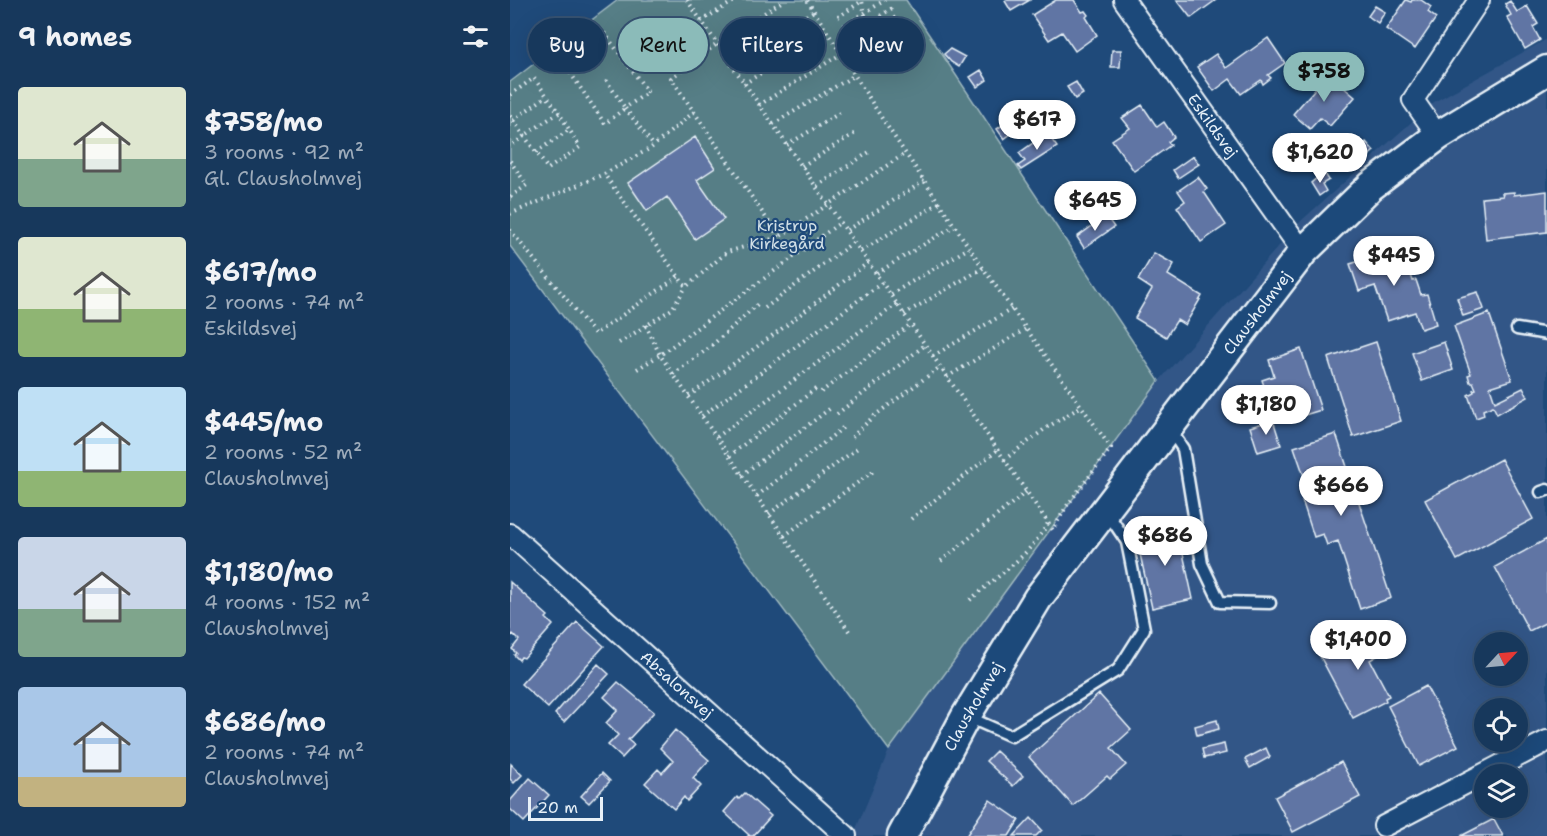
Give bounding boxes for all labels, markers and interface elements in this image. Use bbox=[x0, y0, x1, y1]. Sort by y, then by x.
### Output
chip: Buy bbox=[528, 18, 606, 72]
chip: Rent bbox=[618, 18, 708, 72]
chip: Filters bbox=[720, 18, 825, 72]
chip: New bbox=[837, 18, 924, 72]
text: 9 homes bbox=[18, 19, 132, 54]
icon: filters bbox=[459, 20, 492, 53]
pin: $758 bbox=[1288, 52, 1360, 103]
text: $758 bbox=[1297, 58, 1351, 84]
street label: Eskildsvej bbox=[1183, 89, 1243, 162]
pin: $617 bbox=[1001, 100, 1073, 151]
text: $758/mo bbox=[204, 104, 323, 139]
text: $617 bbox=[1013, 106, 1061, 132]
icon: home bbox=[66, 111, 138, 183]
pin: $1,620 bbox=[1271, 133, 1369, 184]
text: 3 rooms · 92 m² bbox=[204, 139, 364, 165]
text: $1,620 bbox=[1286, 139, 1354, 165]
text: Gl. Clausholmvej bbox=[204, 165, 362, 191]
pin: $645 bbox=[1059, 181, 1131, 232]
text: $645 bbox=[1068, 187, 1122, 213]
park label: Kristrup Kirkegård bbox=[749, 215, 825, 254]
pin: $445 bbox=[1358, 236, 1430, 287]
text: $445 bbox=[1367, 242, 1421, 268]
text: $617/mo bbox=[204, 254, 317, 289]
icon: home bbox=[66, 261, 138, 333]
street label: Clausholmvej bbox=[1218, 267, 1296, 359]
text: 2 rooms · 74 m² bbox=[204, 289, 364, 315]
text: Eskildsvej bbox=[204, 315, 297, 341]
pin: $1,180 bbox=[1217, 385, 1315, 436]
text: $1,180 bbox=[1235, 391, 1297, 417]
text: $445/mo bbox=[204, 404, 323, 439]
icon: home bbox=[66, 411, 138, 483]
text: 2 rooms · 52 m² bbox=[204, 439, 362, 465]
text: Clausholmvej bbox=[204, 465, 329, 491]
pin: $666 bbox=[1305, 466, 1377, 517]
text: $666 bbox=[1313, 472, 1369, 498]
pin: $686 bbox=[1129, 516, 1201, 567]
text: $686 bbox=[1137, 522, 1193, 548]
text: $1,180/mo bbox=[204, 554, 334, 589]
icon: home bbox=[66, 561, 138, 633]
text: 4 rooms · 152 m² bbox=[204, 589, 370, 615]
text: Clausholmvej bbox=[204, 615, 329, 641]
pin: $1,400 bbox=[1309, 620, 1407, 671]
text: $1,400 bbox=[1324, 626, 1392, 652]
north arrow bbox=[1474, 632, 1528, 686]
map controls bbox=[1474, 632, 1528, 818]
street label: Absalonsvej bbox=[636, 646, 718, 723]
street label: Clausholmvej bbox=[939, 658, 1008, 755]
button: locate bbox=[1474, 698, 1528, 752]
text: $686/mo bbox=[204, 704, 326, 739]
icon: home bbox=[66, 711, 138, 783]
text: 2 rooms · 74 m² bbox=[204, 739, 364, 765]
button: layers bbox=[1474, 764, 1528, 818]
text: Clausholmvej bbox=[204, 765, 329, 791]
scale bar bbox=[528, 794, 603, 822]
text: 20 m bbox=[537, 797, 578, 818]

